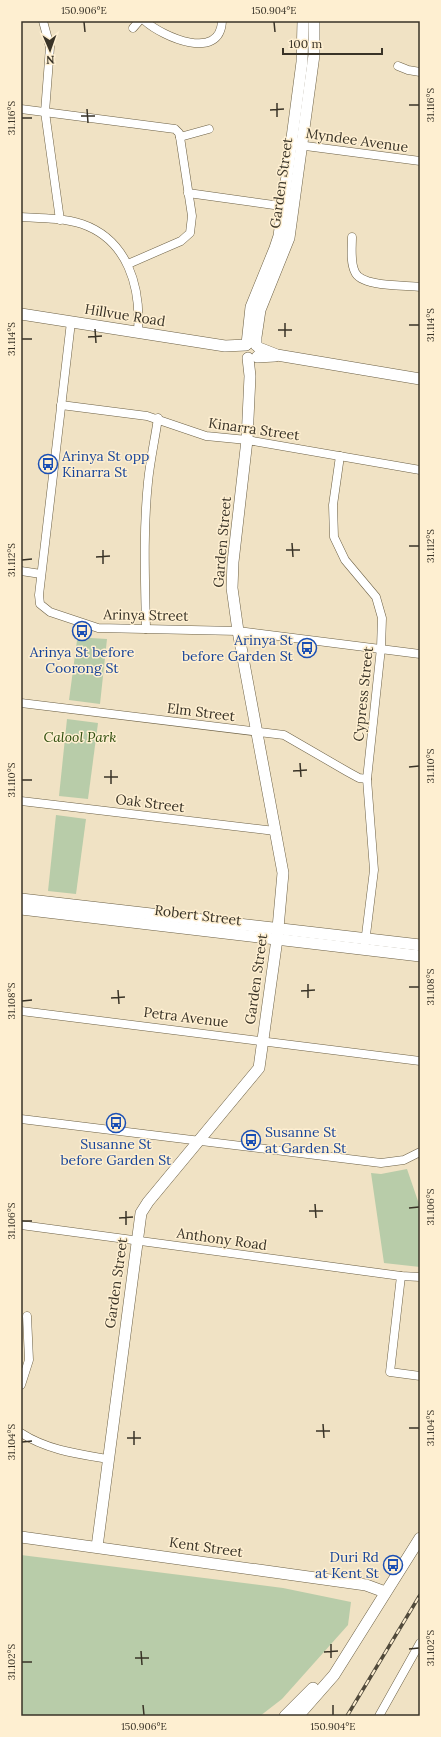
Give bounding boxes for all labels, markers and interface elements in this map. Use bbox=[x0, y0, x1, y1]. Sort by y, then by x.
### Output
text: 150.906°E bbox=[61, 4, 107, 17]
text: 150.904°E bbox=[251, 4, 297, 17]
north arrow bbox=[30, 30, 70, 70]
scale bar bbox=[283, 30, 382, 56]
text: 100 m bbox=[289, 36, 322, 51]
text: N bbox=[45, 53, 55, 67]
text: 31.116°S bbox=[424, 87, 437, 122]
text: 31.116°S bbox=[5, 100, 18, 135]
street label: Myndee Avenue bbox=[305, 124, 410, 156]
street label: Garden Street bbox=[266, 136, 296, 230]
street label: Hillvue Road bbox=[83, 300, 167, 330]
text: 31.114°S bbox=[424, 308, 437, 342]
text: 31.114°S bbox=[5, 322, 18, 356]
street label: Kinarra Street bbox=[207, 414, 301, 444]
place label: Arinya St opp Kinarra St bbox=[61, 447, 149, 481]
bus stop icon: Arinya St opp Kinarra St bbox=[37, 453, 59, 475]
street label: Garden Street bbox=[209, 495, 235, 588]
text: 31.112°S bbox=[424, 529, 437, 563]
text: 31.112°S bbox=[5, 543, 18, 577]
street label: Arinya Street bbox=[102, 605, 189, 625]
bus stop icon: Arinya St before Coorong St bbox=[71, 620, 93, 642]
place label: Arinya St before Garden St bbox=[182, 631, 294, 665]
bus stop icon: Arinya St before Garden St bbox=[296, 637, 318, 659]
place label: Arinya St before Coorong St bbox=[29, 643, 135, 677]
street label: Cypress Street bbox=[349, 645, 377, 742]
street label: Elm Street bbox=[166, 699, 237, 725]
park label: Calool Park bbox=[44, 728, 116, 746]
text: 31.110°S bbox=[424, 748, 437, 783]
text: 31.110°S bbox=[5, 762, 18, 797]
street label: Oak Street bbox=[115, 790, 186, 816]
street label: Robert Street bbox=[153, 901, 243, 929]
street label: Garden Street bbox=[241, 932, 271, 1026]
text: 31.108°S bbox=[424, 968, 437, 1005]
text: 31.108°S bbox=[5, 982, 18, 1019]
street label: Petra Avenue bbox=[142, 1003, 230, 1031]
bus stop icon: Susanne St before Garden St bbox=[105, 1112, 127, 1134]
place label: Susanne St at Garden St bbox=[265, 1123, 347, 1157]
bus stop icon: Susanne St at Garden St bbox=[240, 1129, 262, 1151]
place label: Susanne St before Garden St bbox=[60, 1135, 172, 1169]
text: 31.106°S bbox=[424, 1188, 437, 1226]
text: 31.106°S bbox=[5, 1202, 18, 1240]
street label: Anthony Road bbox=[175, 1224, 268, 1254]
street label: Garden Street bbox=[101, 1236, 131, 1330]
text: 31.104°S bbox=[424, 1409, 437, 1446]
text: 31.104°S bbox=[5, 1423, 18, 1460]
street label: Kent Street bbox=[168, 1533, 245, 1561]
place label: Duri Rd at Kent St bbox=[315, 1548, 380, 1582]
bus stop icon: Duri Rd at Kent St bbox=[382, 1554, 404, 1576]
text: 31.102°S bbox=[424, 1629, 437, 1666]
text: 31.102°S bbox=[5, 1643, 18, 1680]
text: 150.906°E bbox=[121, 1720, 167, 1733]
text: 150.904°E bbox=[310, 1720, 356, 1733]

